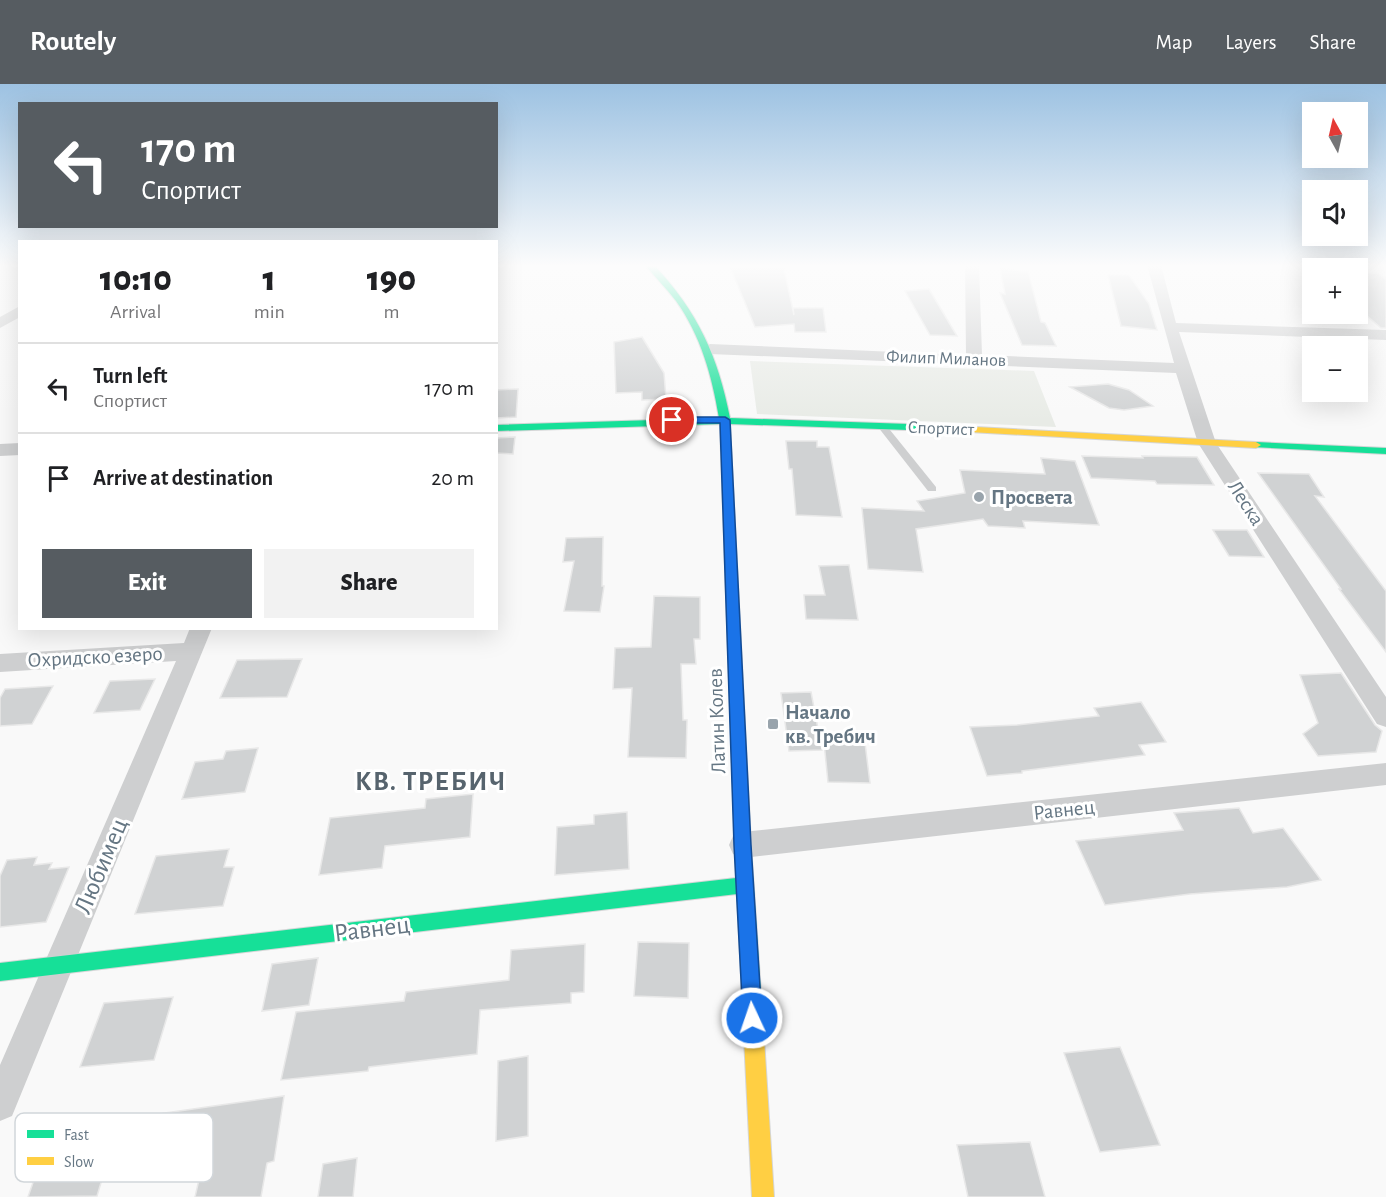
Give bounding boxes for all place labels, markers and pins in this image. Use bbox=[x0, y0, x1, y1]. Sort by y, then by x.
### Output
pin bbox=[646, 394, 697, 445]
place label: Просвета bbox=[991, 487, 1073, 508]
marker: Просвета bbox=[972, 490, 986, 504]
place label: Начало кв. Требич bbox=[785, 702, 876, 747]
marker: Начало кв. Требич bbox=[766, 717, 780, 731]

